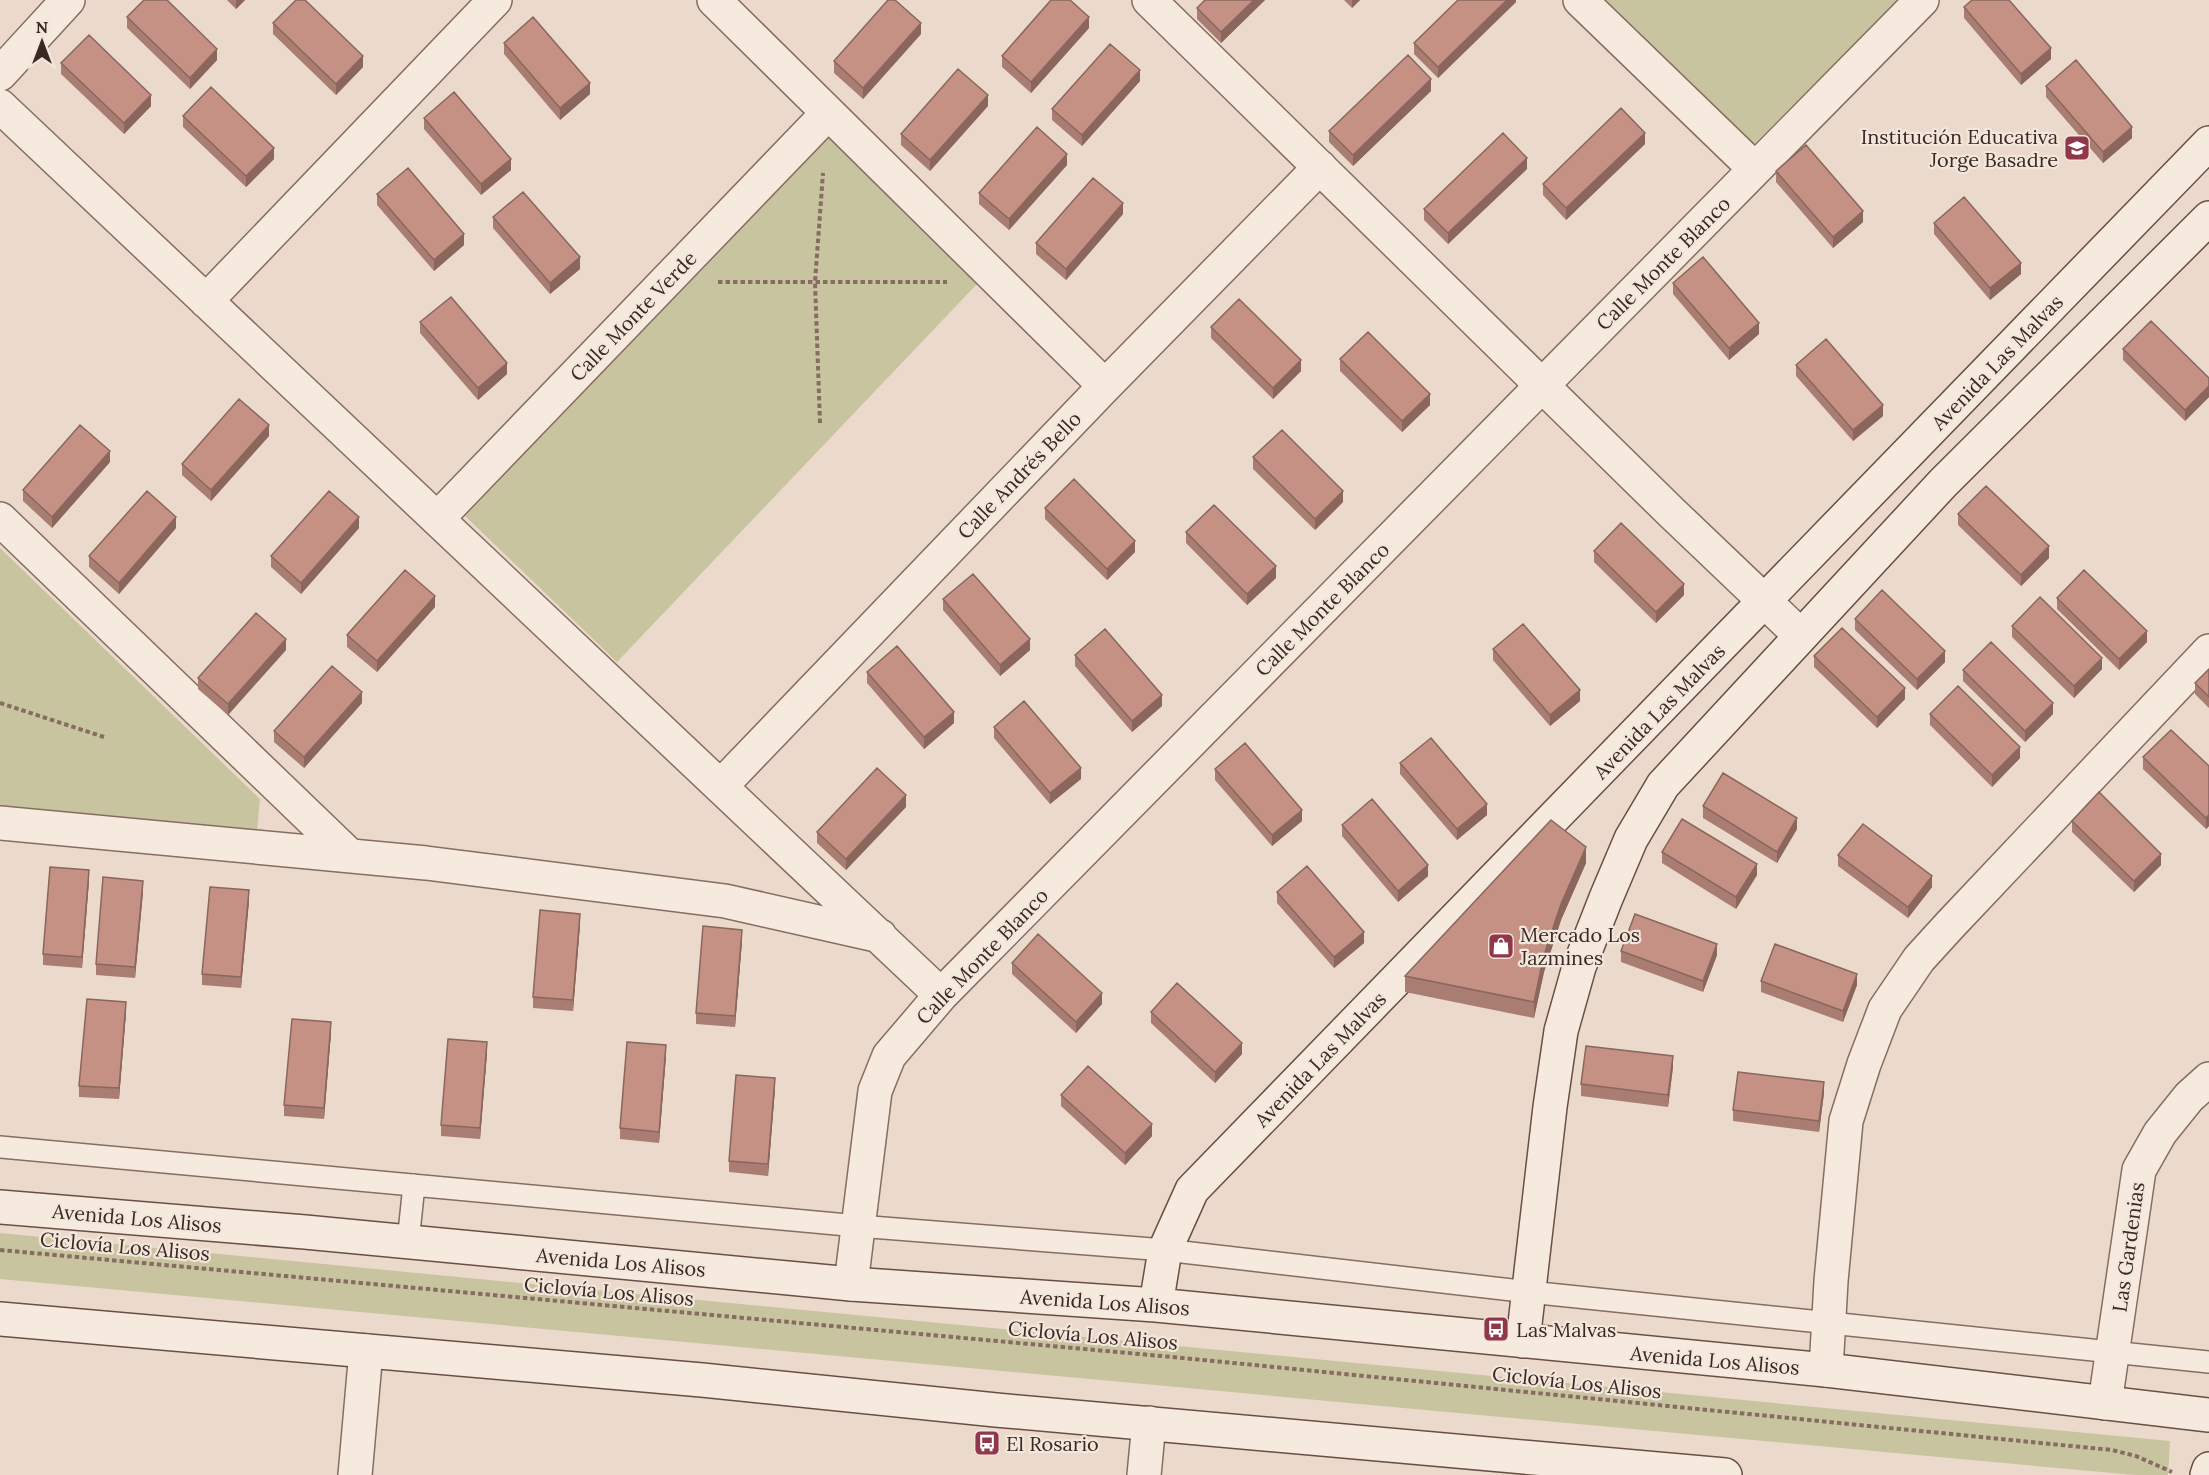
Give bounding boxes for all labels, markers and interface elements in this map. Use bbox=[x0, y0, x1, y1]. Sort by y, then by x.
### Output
north arrow bbox=[12, 12, 72, 72]
text: N bbox=[36, 17, 48, 37]
place label: Institución Educativa Jorge Basadre bbox=[1861, 124, 2058, 172]
school or university icon: Institución Educativa Jorge Basadre bbox=[2062, 133, 2092, 163]
street label: Calle Monte Blanco bbox=[1591, 191, 1735, 335]
street label: Calle Monte Verde bbox=[564, 246, 702, 386]
street label: Avenida Las Malvas bbox=[1925, 289, 2068, 436]
street label: Calle Andrés Bello bbox=[952, 406, 1086, 544]
street label: Calle Monte Blanco bbox=[1250, 537, 1394, 681]
street label: Avenida Las Malvas bbox=[1587, 638, 1730, 785]
street label: Calle Monte Blanco bbox=[911, 883, 1053, 1029]
place label: Mercado Los Jazmines bbox=[1519, 922, 1640, 970]
shop icon: Mercado Los Jazmines bbox=[1486, 931, 1516, 961]
street label: Avenida Las Malvas bbox=[1248, 986, 1391, 1133]
street label: Las Gardenias bbox=[2107, 1180, 2149, 1314]
street label: Avenida Los Alisos bbox=[50, 1198, 223, 1238]
street label: Ciclovía Los Alisos bbox=[39, 1226, 211, 1266]
street label: Avenida Los Alisos bbox=[534, 1242, 707, 1282]
street label: Ciclovía Los Alisos bbox=[523, 1271, 695, 1311]
street label: Avenida Los Alisos bbox=[1018, 1284, 1191, 1320]
bus stop icon: Las Malvas bbox=[1481, 1314, 1511, 1344]
street label: Ciclovía Los Alisos bbox=[1007, 1315, 1179, 1355]
place label: Las Malvas bbox=[1516, 1317, 1616, 1342]
street label: Avenida Los Alisos bbox=[1628, 1340, 1801, 1380]
street label: Ciclovía Los Alisos bbox=[1491, 1361, 1663, 1403]
bus stop icon: El Rosario bbox=[972, 1428, 1002, 1458]
place label: El Rosario bbox=[1006, 1431, 1099, 1456]

